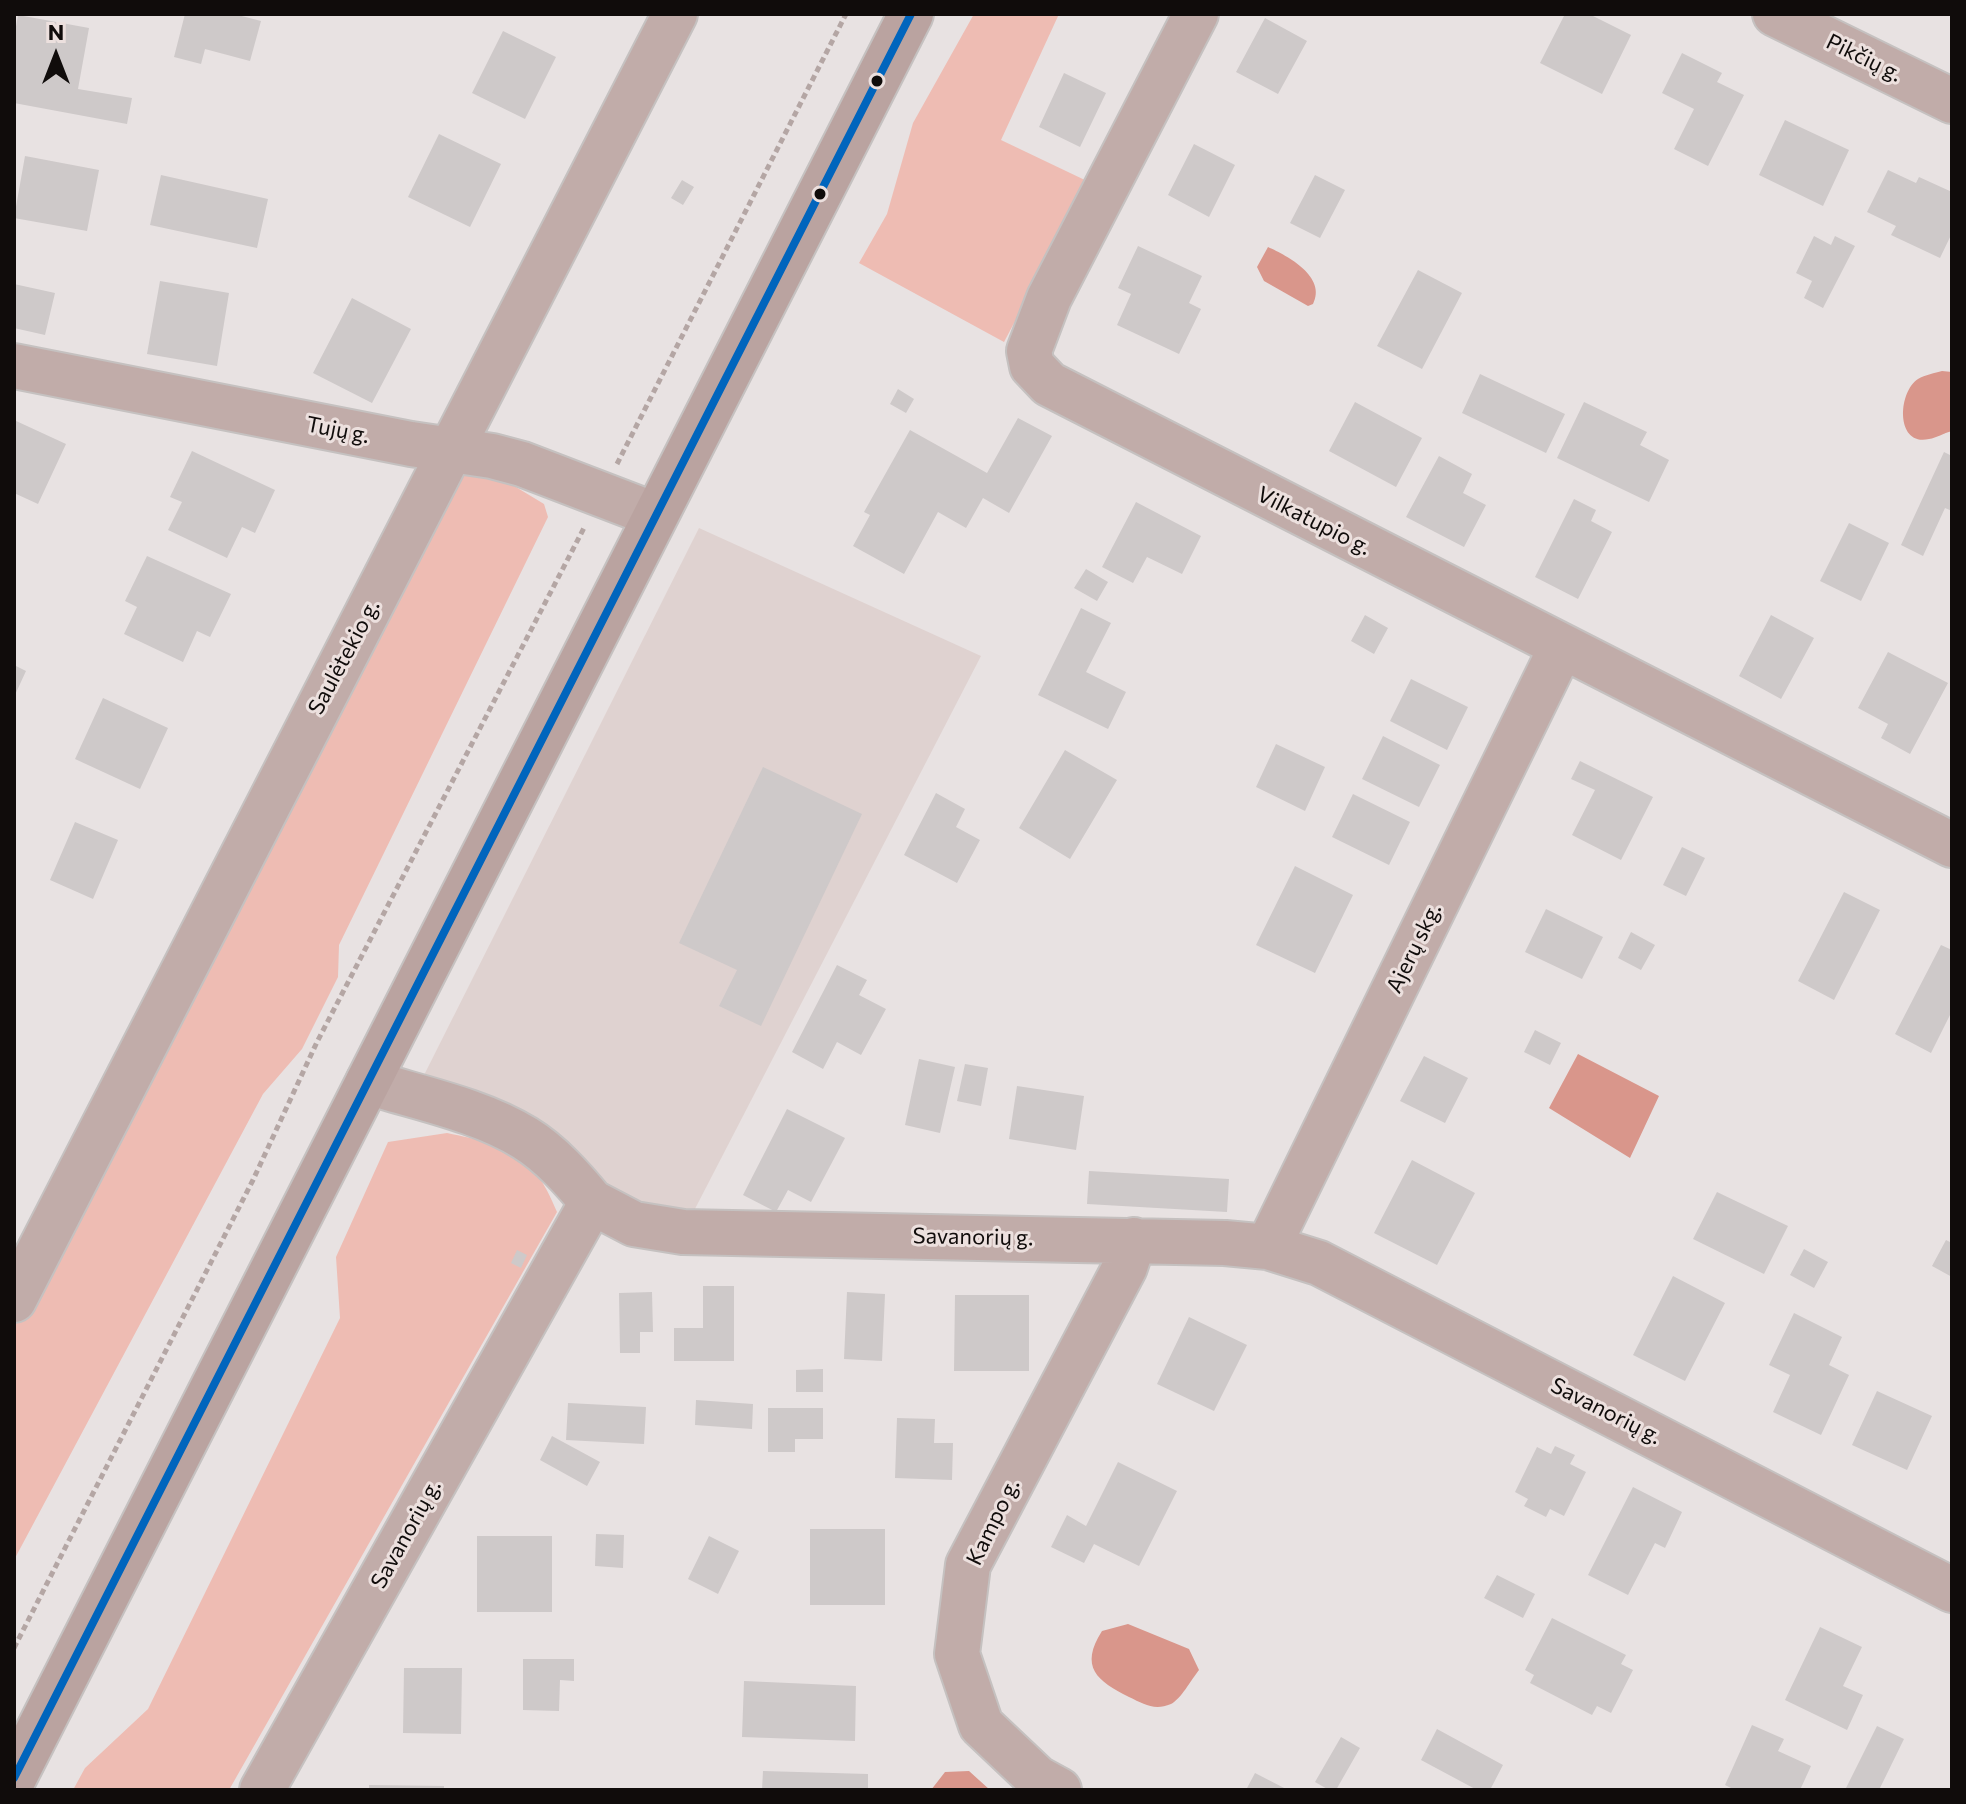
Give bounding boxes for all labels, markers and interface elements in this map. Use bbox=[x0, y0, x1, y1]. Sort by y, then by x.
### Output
north arrow bbox=[16, 16, 96, 96]
text: N bbox=[48, 18, 64, 45]
street label: Pikčių g. bbox=[1822, 28, 1906, 88]
unlabelled marker bbox=[869, 73, 885, 89]
unlabelled marker bbox=[812, 186, 828, 202]
street label: Tujų g. bbox=[304, 411, 372, 449]
street label: Vilkatupio g. bbox=[1253, 481, 1375, 561]
street label: Saulėtekio g. bbox=[303, 595, 385, 719]
street label: Ajerų skg. bbox=[1381, 899, 1447, 997]
street label: Savanorių g. bbox=[913, 1223, 1033, 1251]
street label: Savanorių g. bbox=[1546, 1372, 1666, 1450]
street label: Kampo g. bbox=[961, 1474, 1025, 1570]
street label: Savanorių g. bbox=[365, 1475, 447, 1593]

